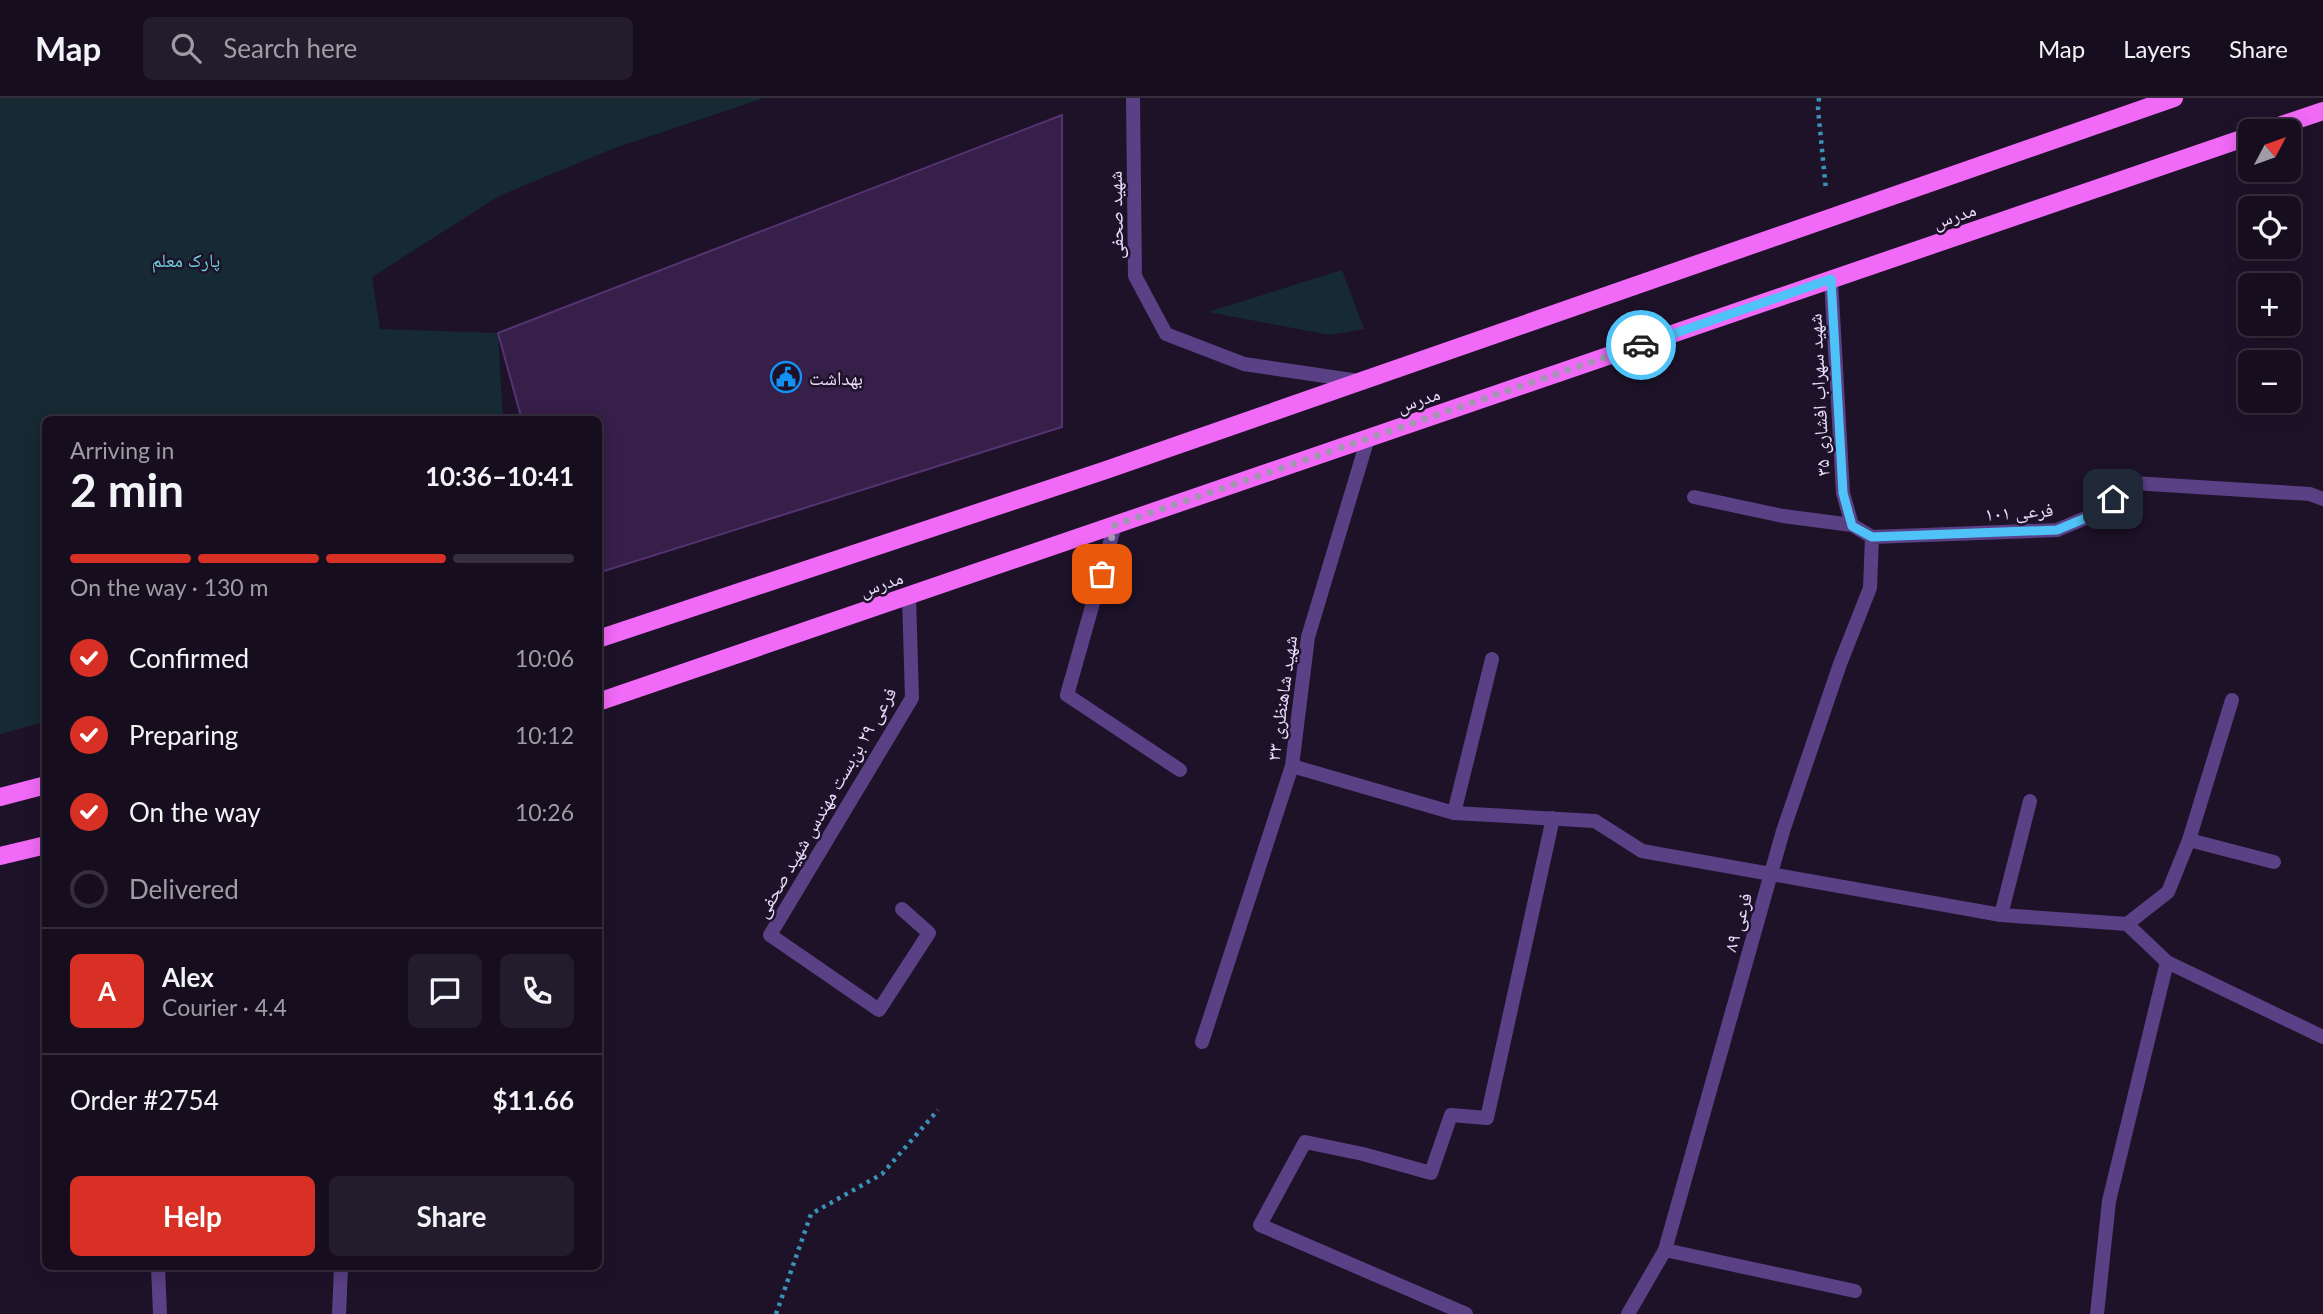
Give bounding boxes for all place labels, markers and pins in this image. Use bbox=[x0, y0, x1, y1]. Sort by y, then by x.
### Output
public building icon: بهداشت bbox=[769, 360, 803, 394]
place label: بهداشت bbox=[809, 366, 863, 390]
pin bbox=[2083, 469, 2143, 529]
pin bbox=[1072, 544, 1132, 604]

